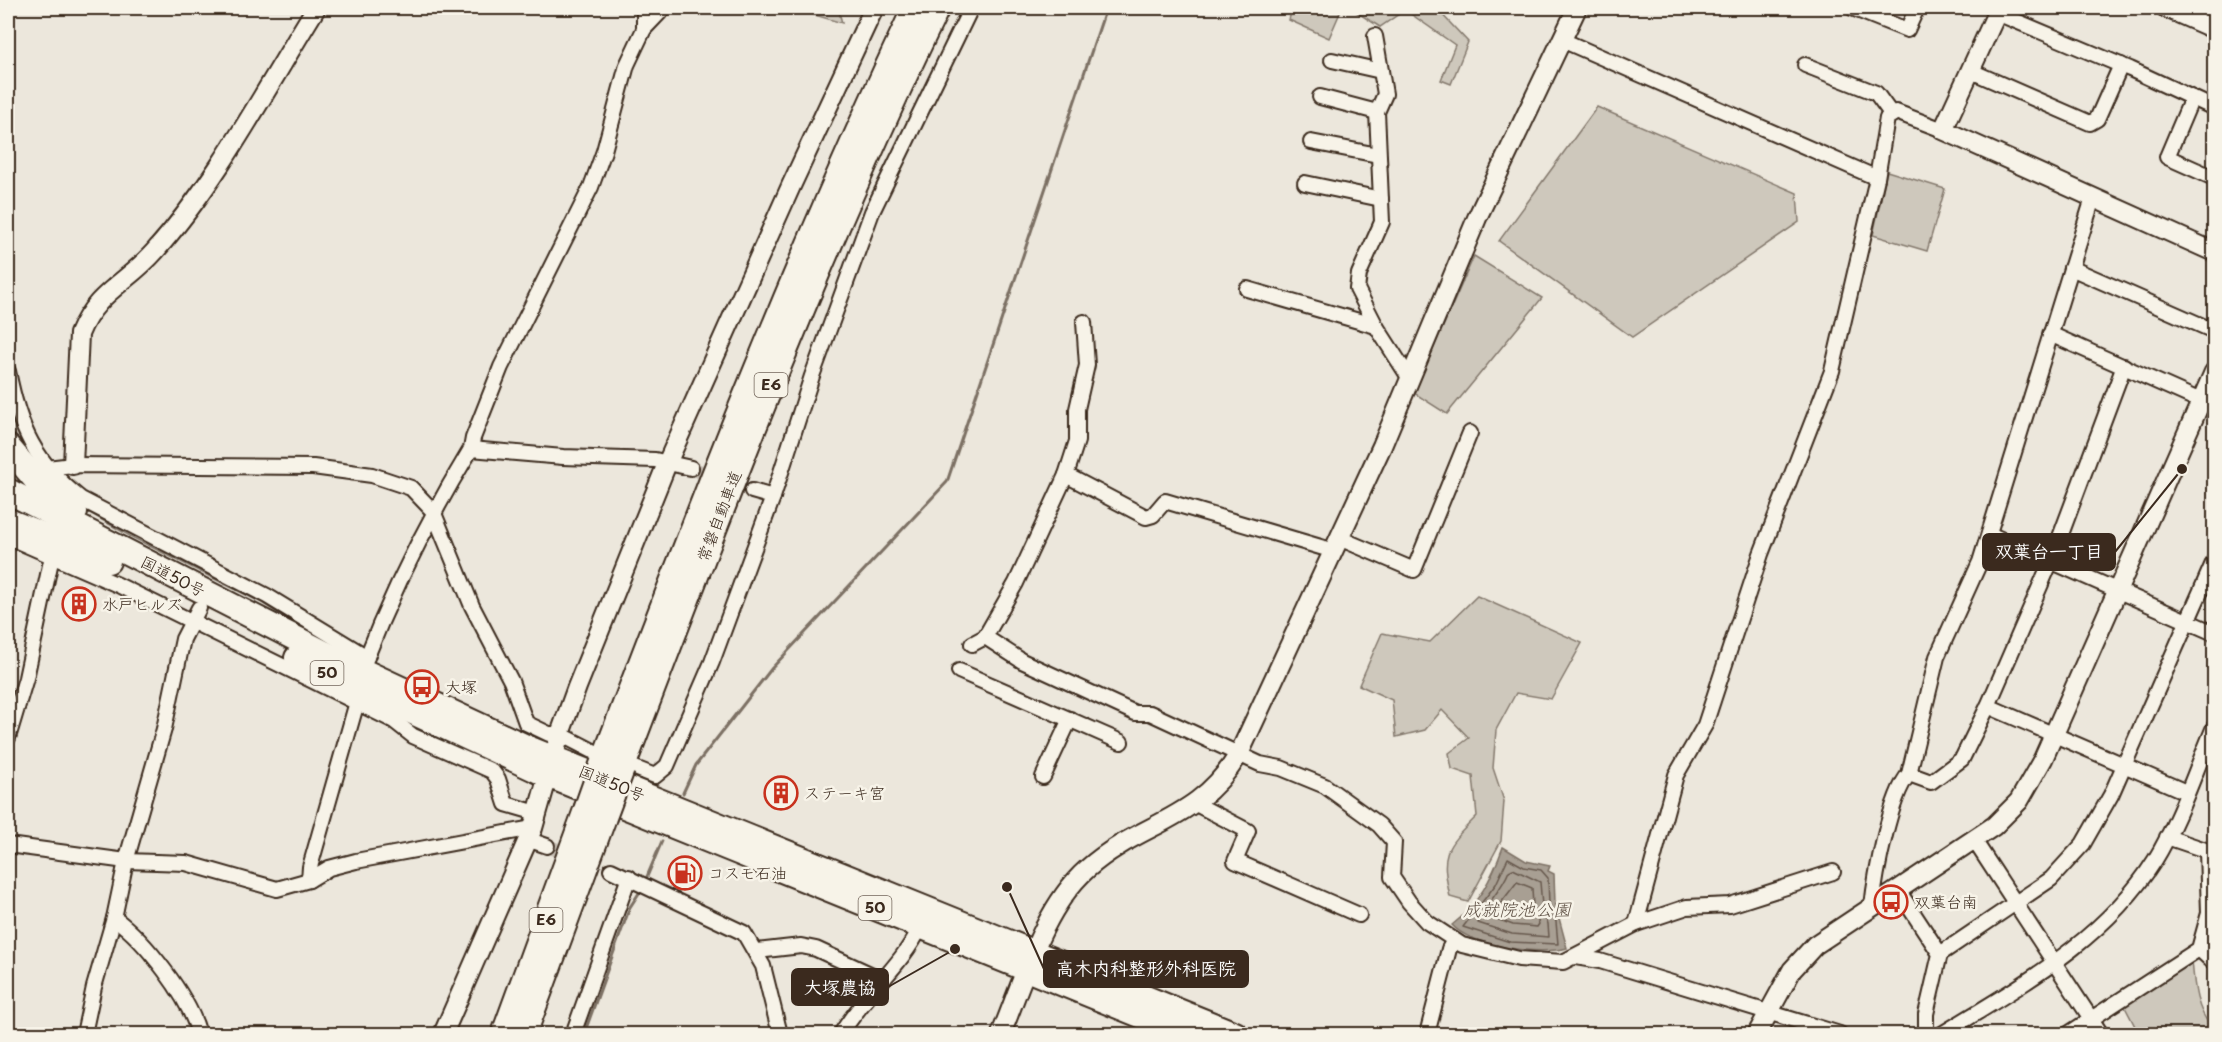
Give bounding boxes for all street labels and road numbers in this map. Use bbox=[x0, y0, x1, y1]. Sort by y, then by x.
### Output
road number: E6 bbox=[754, 373, 788, 397]
street label: 常磐自動車道 bbox=[690, 467, 746, 565]
street label: 国道50号 bbox=[137, 549, 210, 602]
road number: 50 bbox=[310, 661, 344, 685]
street label: 国道50号 bbox=[575, 758, 649, 806]
road number: 50 bbox=[858, 896, 892, 920]
road number: E6 bbox=[530, 908, 562, 932]

